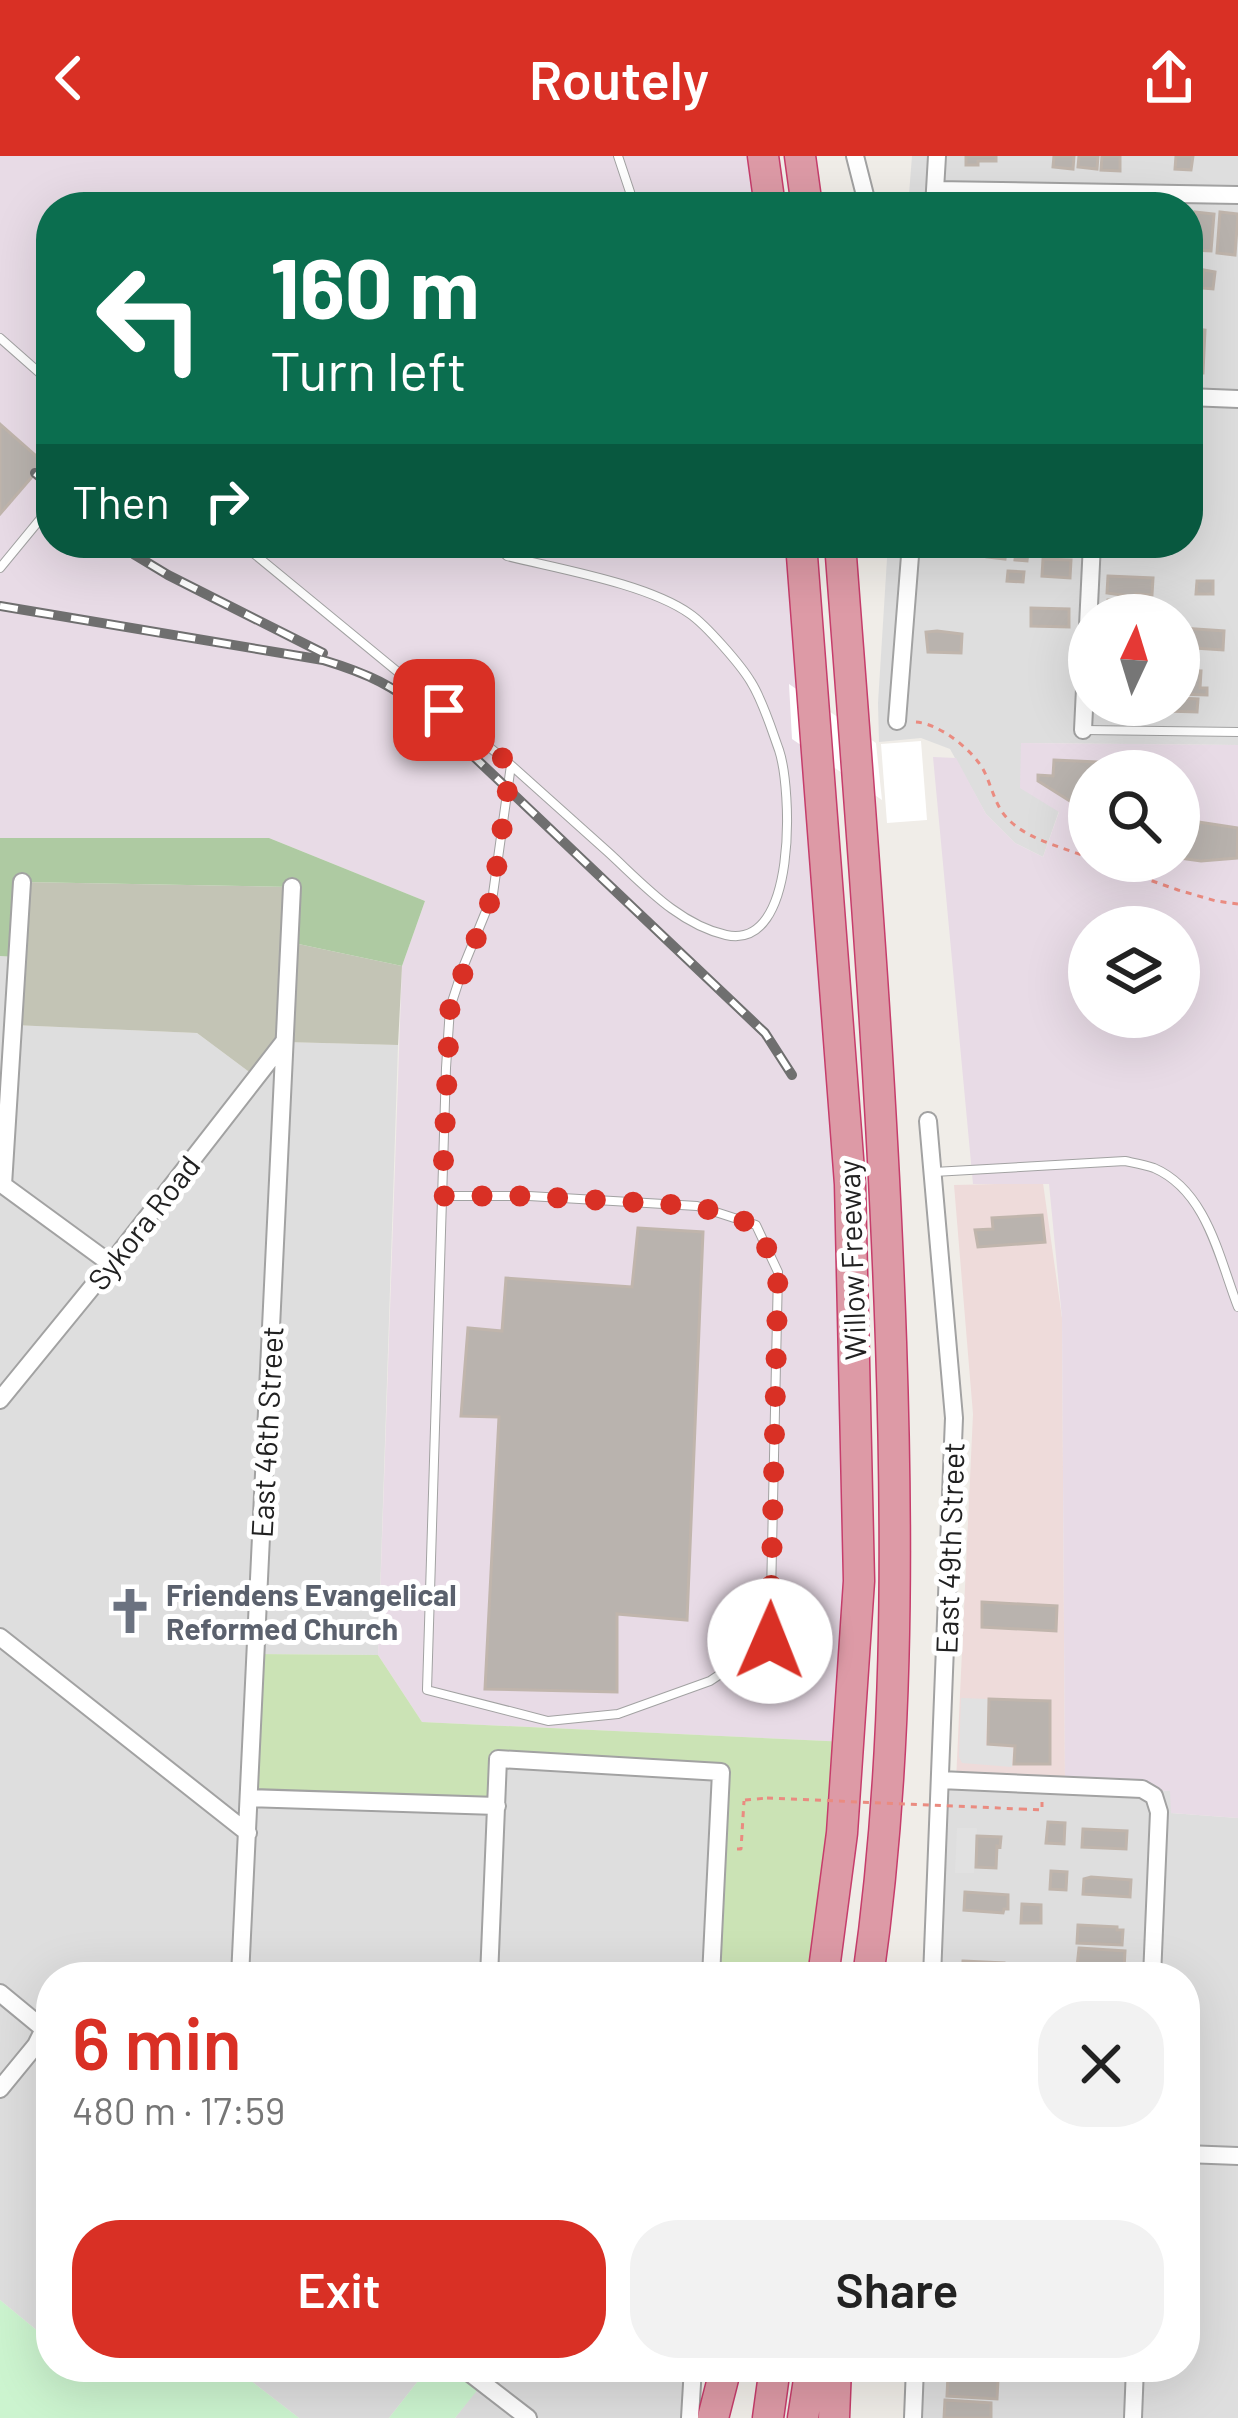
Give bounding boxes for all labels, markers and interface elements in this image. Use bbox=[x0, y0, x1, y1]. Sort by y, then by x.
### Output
icon: back bbox=[36, 45, 102, 111]
icon: share bbox=[1136, 45, 1202, 111]
text: Routely bbox=[529, 46, 709, 111]
text: 160 m bbox=[270, 235, 480, 336]
icon: left bbox=[72, 240, 228, 396]
text: Turn left bbox=[270, 337, 467, 402]
icon: right bbox=[194, 468, 260, 534]
text: Then bbox=[72, 474, 170, 528]
north arrow bbox=[1068, 594, 1200, 726]
map controls bbox=[1068, 594, 1200, 1038]
pin bbox=[393, 659, 495, 761]
icon: arrive bbox=[411, 677, 477, 743]
button: search bbox=[1068, 750, 1200, 882]
button: layers bbox=[1068, 906, 1200, 1038]
street label: Sykora Road bbox=[79, 1148, 207, 1296]
street label: Willow Freeway bbox=[830, 1159, 872, 1361]
street label: East 46th Street bbox=[242, 1325, 290, 1539]
street label: East 49th Street bbox=[927, 1441, 971, 1655]
place label: Friendens Evangelical Reformed Church bbox=[166, 1576, 456, 1646]
position arrow bbox=[707, 1578, 833, 1704]
church icon: Friendens Evangelical Reformed Church bbox=[105, 1586, 155, 1636]
text: 6 min bbox=[72, 1998, 242, 2084]
button: close bbox=[1038, 2001, 1164, 2127]
text: 480 m · 17:59 bbox=[72, 2086, 285, 2133]
button: Exit bbox=[72, 2220, 606, 2358]
button: Share bbox=[630, 2220, 1164, 2358]

